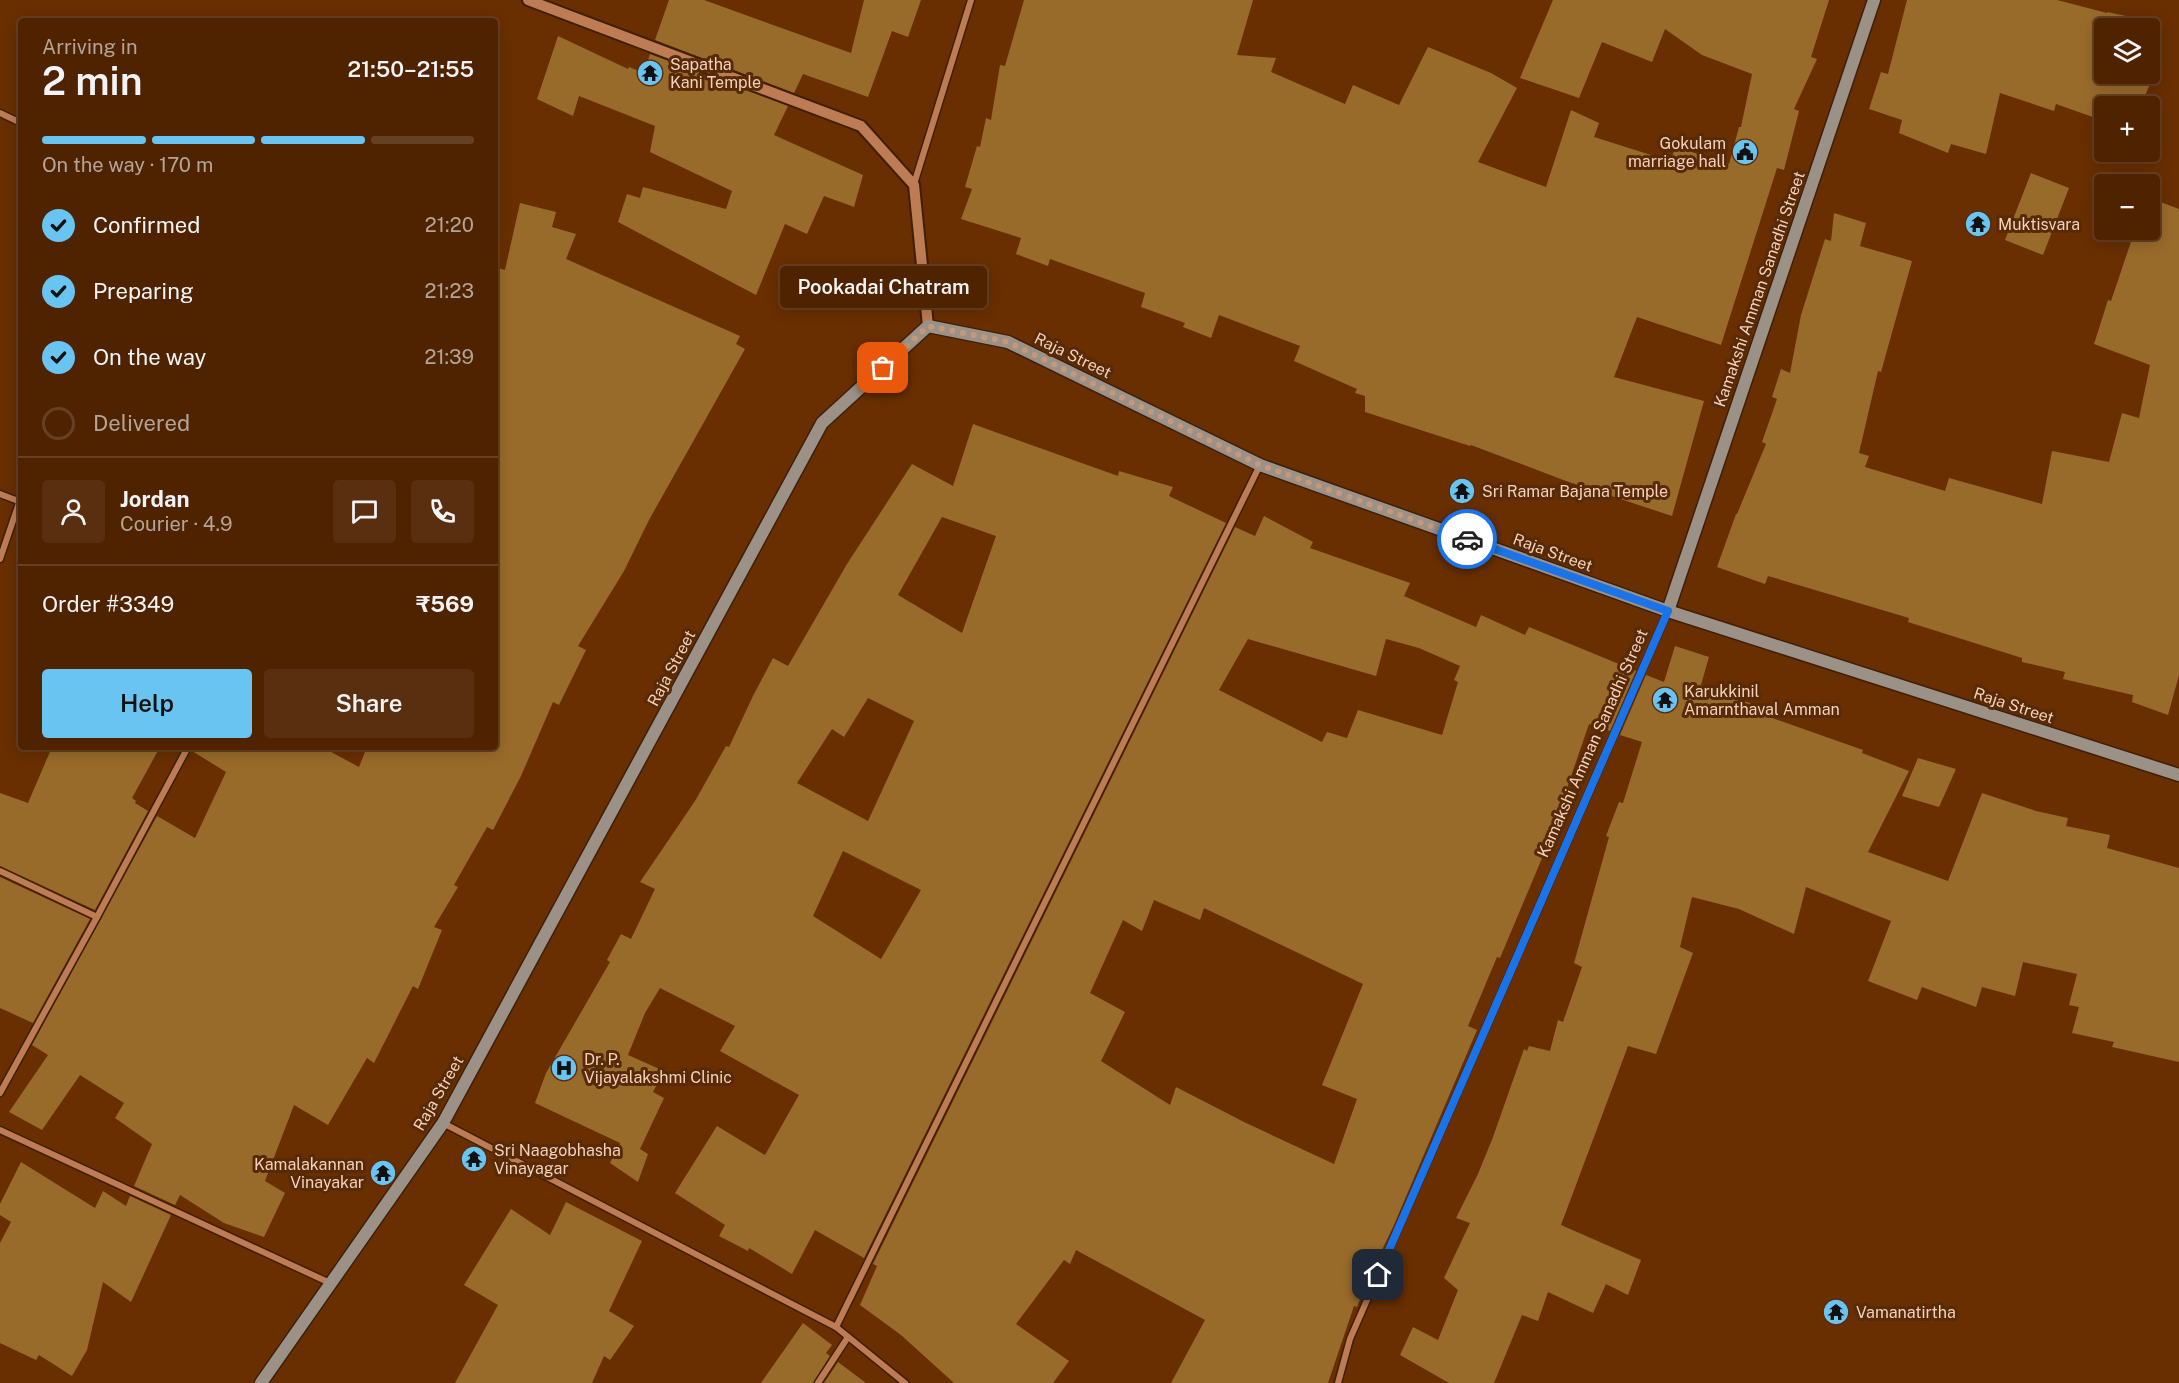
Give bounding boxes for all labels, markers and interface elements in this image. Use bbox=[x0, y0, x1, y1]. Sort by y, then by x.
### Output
map controls bbox=[2094, 18, 2160, 240]
button: layers bbox=[2094, 18, 2160, 84]
text: Arriving in bbox=[42, 35, 137, 59]
place label: Sapatha Kani Temple bbox=[670, 55, 761, 92]
text: 21:50–21:55 bbox=[347, 56, 474, 82]
text: 2 min bbox=[42, 58, 143, 104]
temple icon: Sapatha Kani Temple bbox=[635, 58, 665, 88]
button: + bbox=[2094, 96, 2160, 162]
place label: Gokulam marriage hall bbox=[1628, 134, 1726, 171]
public building icon: Gokulam marriage hall bbox=[1730, 137, 1760, 167]
text: On the way · 170 m bbox=[42, 153, 213, 177]
street label: Kamakshi Amman Sanadhi Street bbox=[1710, 169, 1809, 410]
button: − bbox=[2094, 174, 2160, 240]
icon: check bbox=[42, 209, 75, 242]
temple icon: Muktisvara bbox=[1963, 209, 1993, 239]
text: Confirmed bbox=[93, 212, 200, 238]
text: 21:20 bbox=[425, 213, 474, 237]
place label: Muktisvara bbox=[1998, 215, 2080, 234]
callout: Pookadai Chatram bbox=[780, 266, 986, 308]
icon: check bbox=[42, 275, 75, 308]
text: Pookadai Chatram bbox=[797, 275, 970, 299]
text: Preparing bbox=[93, 278, 194, 304]
text: 21:23 bbox=[425, 279, 474, 303]
street label: Raja Street bbox=[1031, 329, 1114, 382]
icon: check bbox=[42, 341, 75, 374]
pin bbox=[857, 342, 908, 393]
text: On the way bbox=[93, 344, 206, 370]
text: 21:39 bbox=[424, 345, 474, 369]
icon: bag bbox=[866, 351, 899, 384]
text: Delivered bbox=[93, 410, 190, 436]
temple icon: Sri Ramar Bajana Temple bbox=[1447, 476, 1477, 506]
button: person bbox=[42, 480, 105, 543]
button: chat bbox=[333, 480, 396, 543]
button: phone bbox=[411, 480, 474, 543]
place label: Sri Ramar Bajana Temple bbox=[1482, 482, 1668, 501]
text: Jordan bbox=[120, 486, 189, 512]
courier bbox=[1437, 509, 1497, 569]
text: Courier · 4.9 bbox=[120, 512, 232, 536]
icon: car bbox=[1451, 523, 1484, 556]
street label: Raja Street bbox=[1510, 529, 1595, 576]
text: Order #3349 bbox=[42, 591, 174, 617]
text: ₹569 bbox=[416, 591, 474, 617]
street label: Kamakshi Amman Sanadhi Street bbox=[1533, 626, 1652, 860]
street label: Raja Street bbox=[644, 627, 699, 709]
button: Help bbox=[42, 669, 252, 738]
button: Share bbox=[264, 669, 474, 738]
place label: Karukkinil Amarnthaval Amman bbox=[1684, 682, 1840, 719]
street label: Raja Street bbox=[1971, 684, 2056, 727]
temple icon: Karukkinil Amarnthaval Amman bbox=[1650, 685, 1680, 715]
place label: Dr. P. Vijayalakshmi Clinic bbox=[584, 1050, 732, 1087]
street label: Raja Street bbox=[409, 1052, 467, 1134]
hospital icon: Dr. P. Vijayalakshmi Clinic bbox=[549, 1053, 579, 1083]
place label: Sri Naagobhasha Vinayagar bbox=[494, 1141, 621, 1178]
temple icon: Sri Naagobhasha Vinayagar bbox=[459, 1144, 489, 1174]
place label: Kamalakannan Vinayakar bbox=[254, 1155, 364, 1192]
temple icon: Kamalakannan Vinayakar bbox=[368, 1158, 398, 1188]
pin bbox=[1352, 1249, 1403, 1300]
icon: home bbox=[1361, 1258, 1394, 1291]
temple icon: Vamanatirtha bbox=[1821, 1297, 1851, 1327]
place label: Vamanatirtha bbox=[1856, 1303, 1956, 1322]

